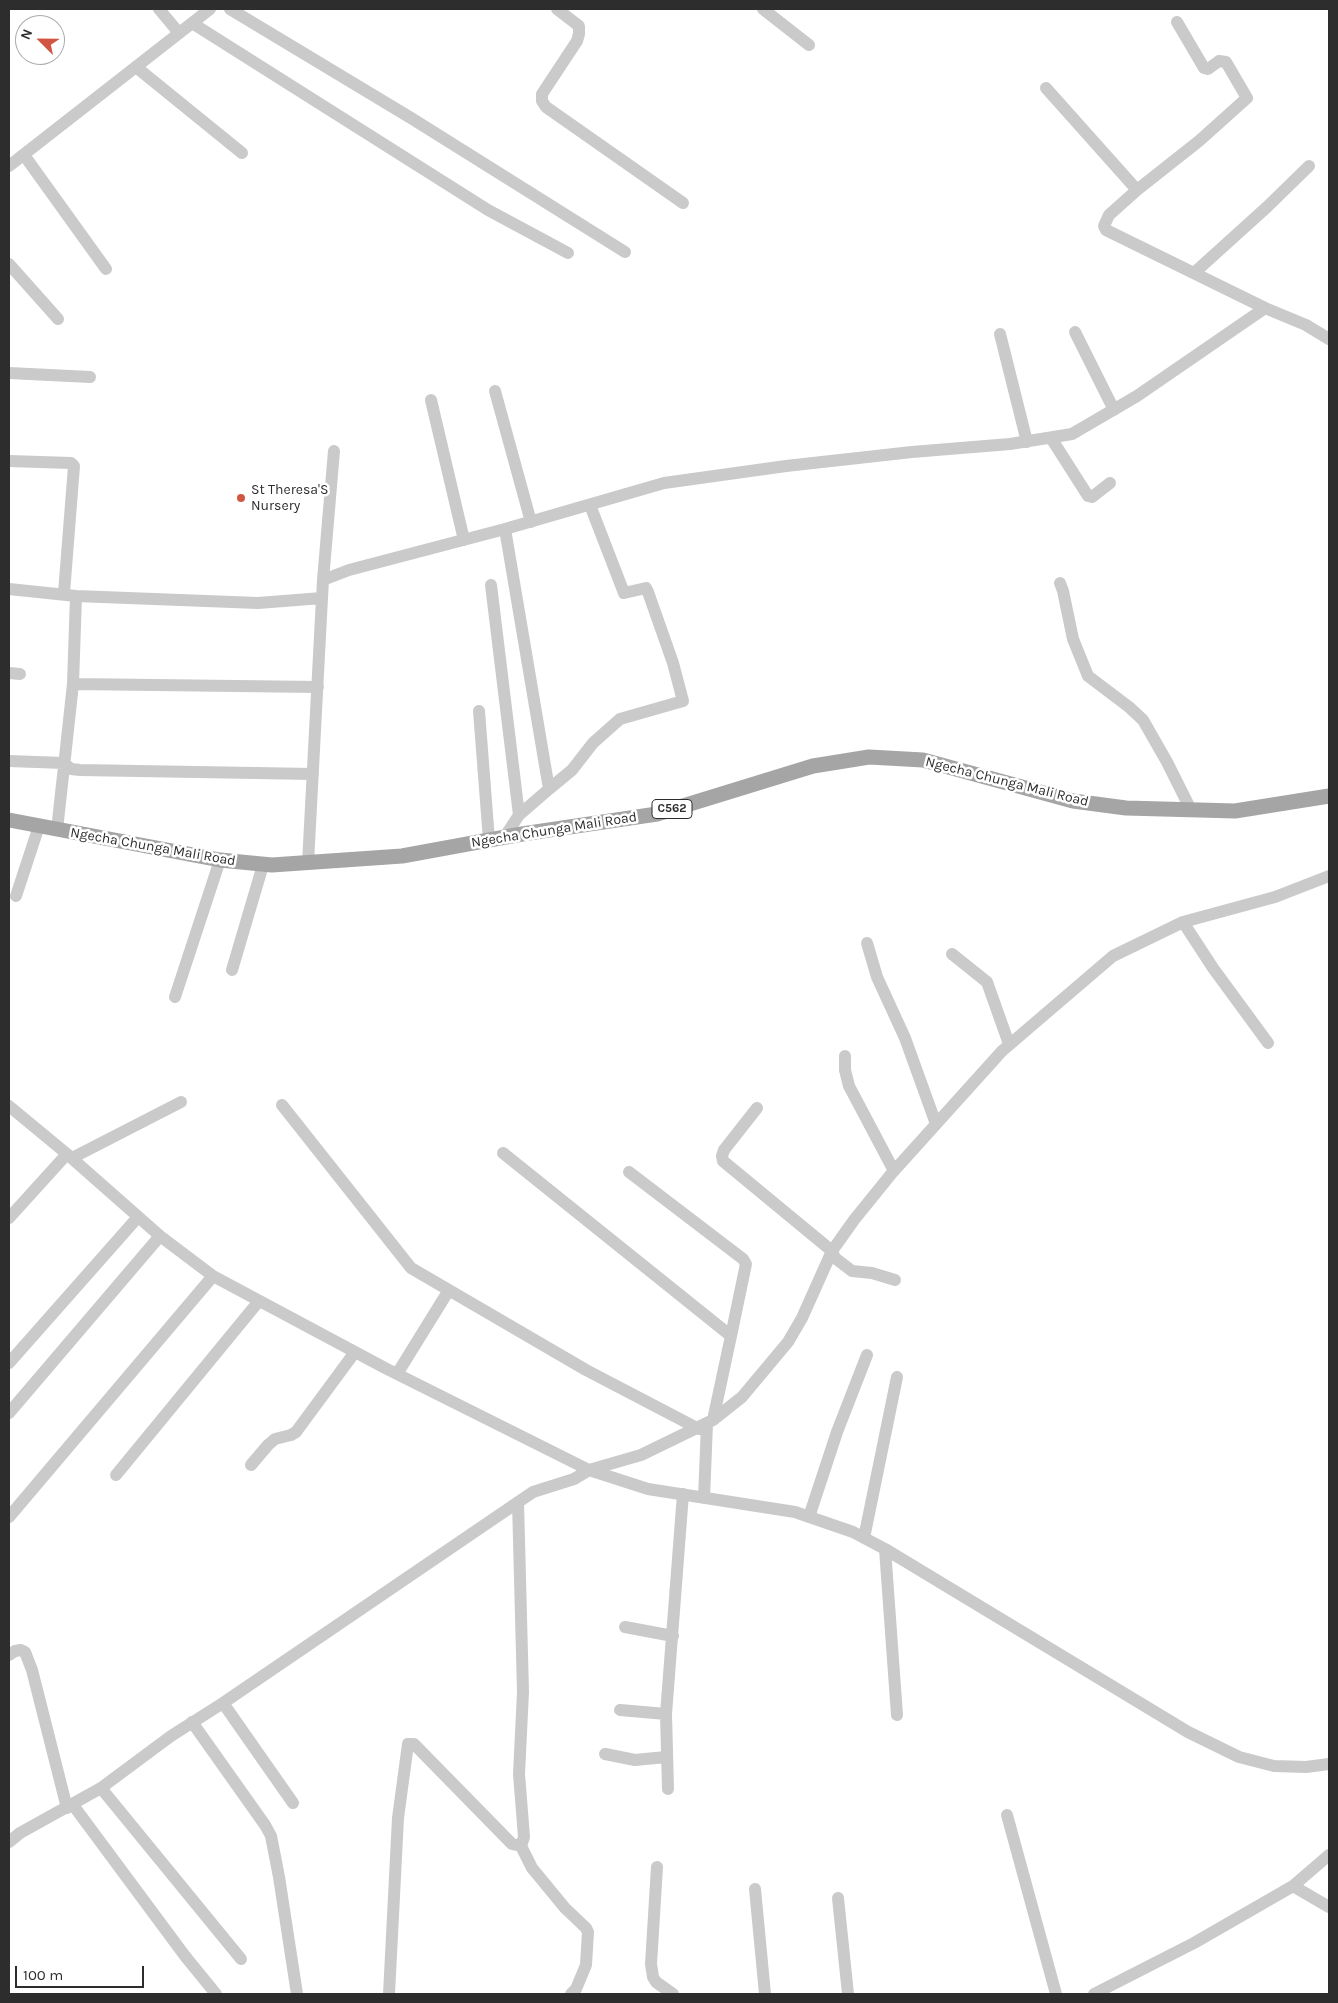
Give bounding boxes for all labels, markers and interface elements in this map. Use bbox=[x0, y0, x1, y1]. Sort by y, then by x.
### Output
north arrow bbox=[15, 15, 65, 65]
text: N bbox=[17, 26, 36, 42]
place label: St Theresa'S Nursery bbox=[251, 482, 328, 514]
marker: St Theresa'S Nursery bbox=[235, 492, 247, 504]
street label: Ngecha Chunga Mali Road bbox=[924, 754, 1090, 810]
road number: C562 bbox=[652, 800, 692, 819]
street label: Ngecha Chunga Mali Road bbox=[470, 809, 638, 851]
street label: Ngecha Chunga Mali Road bbox=[69, 824, 237, 870]
scale bar bbox=[18, 1956, 146, 1988]
text: 100 m bbox=[23, 1966, 63, 1984]

